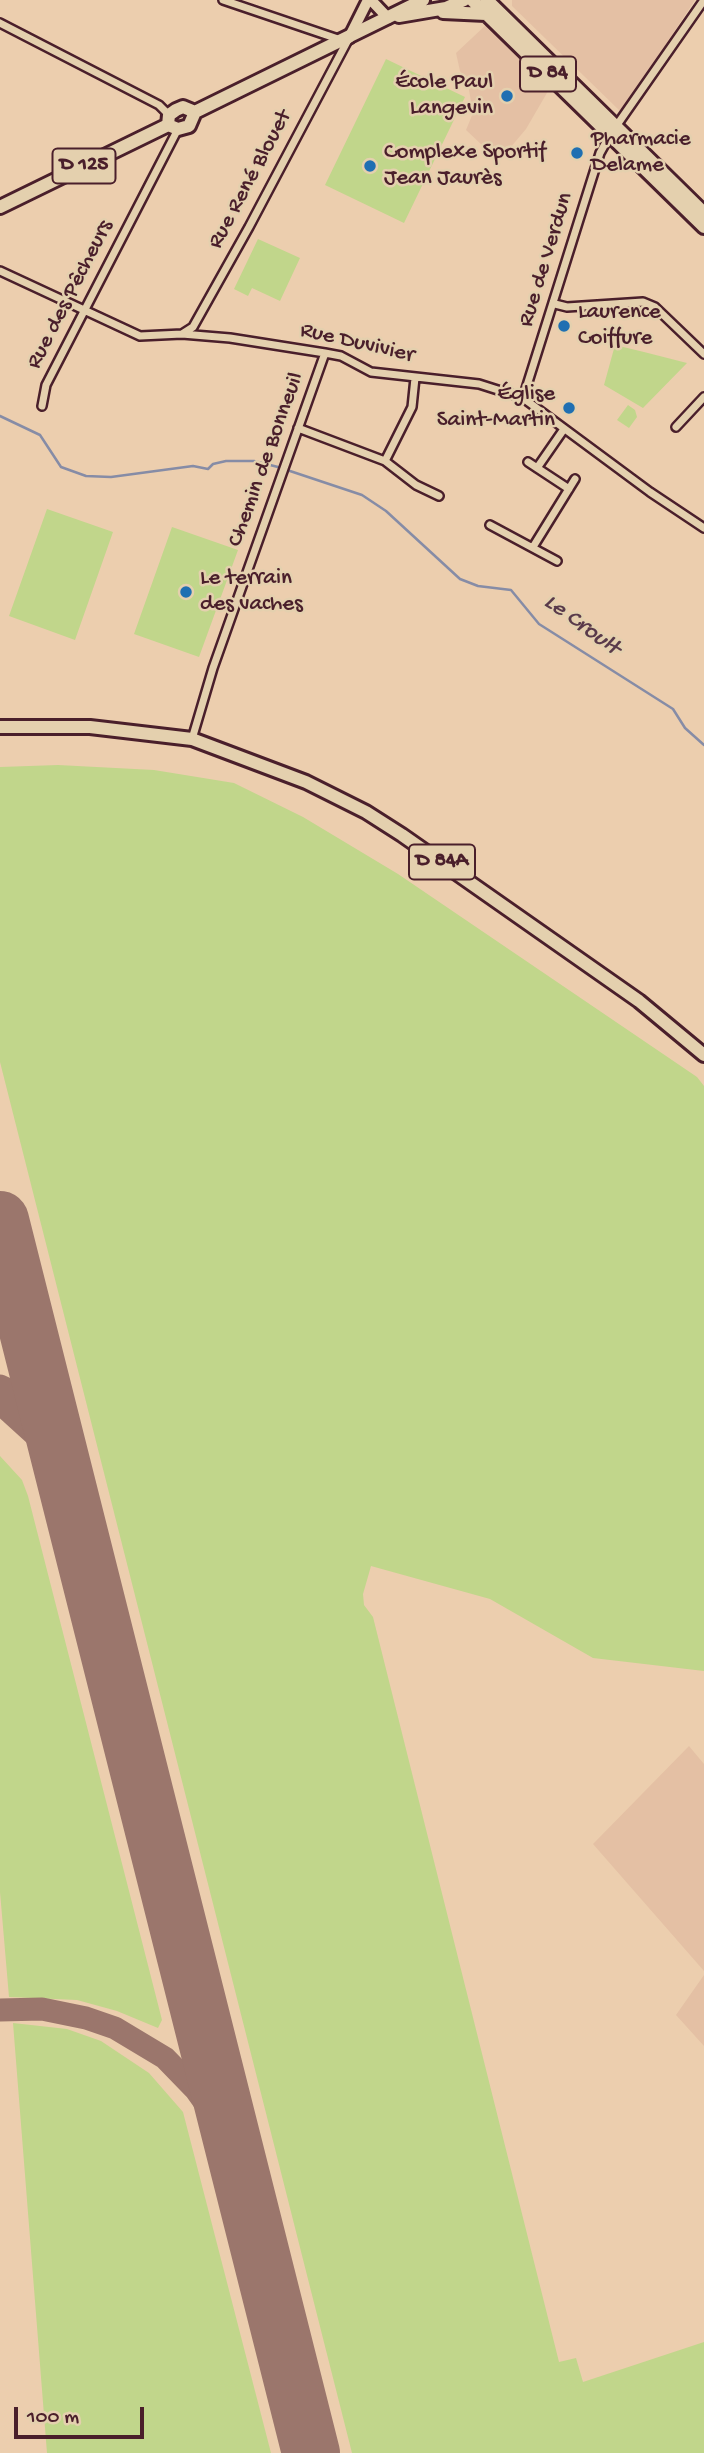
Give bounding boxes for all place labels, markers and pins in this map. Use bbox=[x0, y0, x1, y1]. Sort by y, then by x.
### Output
place label: École Paul Langevin bbox=[395, 69, 493, 123]
marker: École Paul Langevin bbox=[499, 88, 515, 104]
place label: Pharmacie Delame bbox=[591, 126, 691, 180]
place label: Complexe Sportif Jean Jaurès bbox=[384, 139, 546, 193]
marker: Pharmacie Delame bbox=[569, 145, 585, 161]
marker: Complexe Sportif Jean Jaurès bbox=[362, 158, 378, 174]
place label: Laurence Coiffure bbox=[578, 299, 661, 353]
marker: Laurence Coiffure bbox=[556, 318, 572, 334]
place label: Église Saint-Martin bbox=[437, 381, 555, 435]
marker: Église Saint-Martin bbox=[561, 400, 577, 416]
place label: Le terrain des vaches bbox=[200, 565, 303, 619]
marker: Le terrain des vaches bbox=[178, 584, 194, 600]

